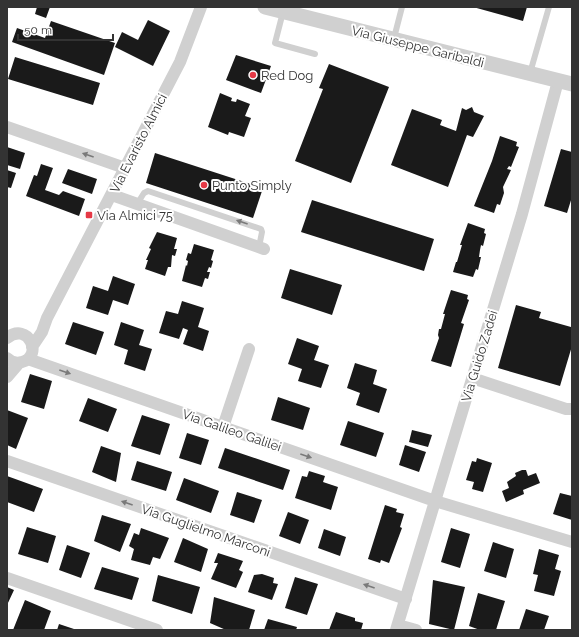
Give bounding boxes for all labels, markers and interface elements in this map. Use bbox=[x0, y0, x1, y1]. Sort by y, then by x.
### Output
scale bar bbox=[18, 16, 113, 42]
text: 50 m bbox=[24, 23, 52, 37]
street label: Via Giuseppe Garibaldi bbox=[350, 23, 486, 70]
place label: Red Dog bbox=[261, 68, 313, 83]
marker: Red Dog bbox=[248, 70, 258, 80]
street label: Via Evaristo Almici bbox=[107, 91, 170, 195]
one-way arrow bbox=[82, 152, 94, 158]
place label: Punto Simply bbox=[212, 178, 292, 193]
marker: Punto Simply bbox=[199, 180, 209, 190]
place label: Via Almici 75 bbox=[97, 208, 173, 223]
marker: Via Almici 75 bbox=[84, 210, 94, 220]
one-way arrow bbox=[235, 219, 247, 225]
street label: Via Guido Zadei bbox=[458, 309, 501, 404]
one-way arrow bbox=[59, 369, 71, 375]
street label: Via Galileo Galilei bbox=[180, 406, 283, 454]
one-way arrow bbox=[301, 453, 313, 459]
one-way arrow bbox=[121, 499, 133, 505]
street label: Via Guglielmo Marconi bbox=[139, 501, 272, 560]
one-way arrow bbox=[363, 583, 375, 589]

